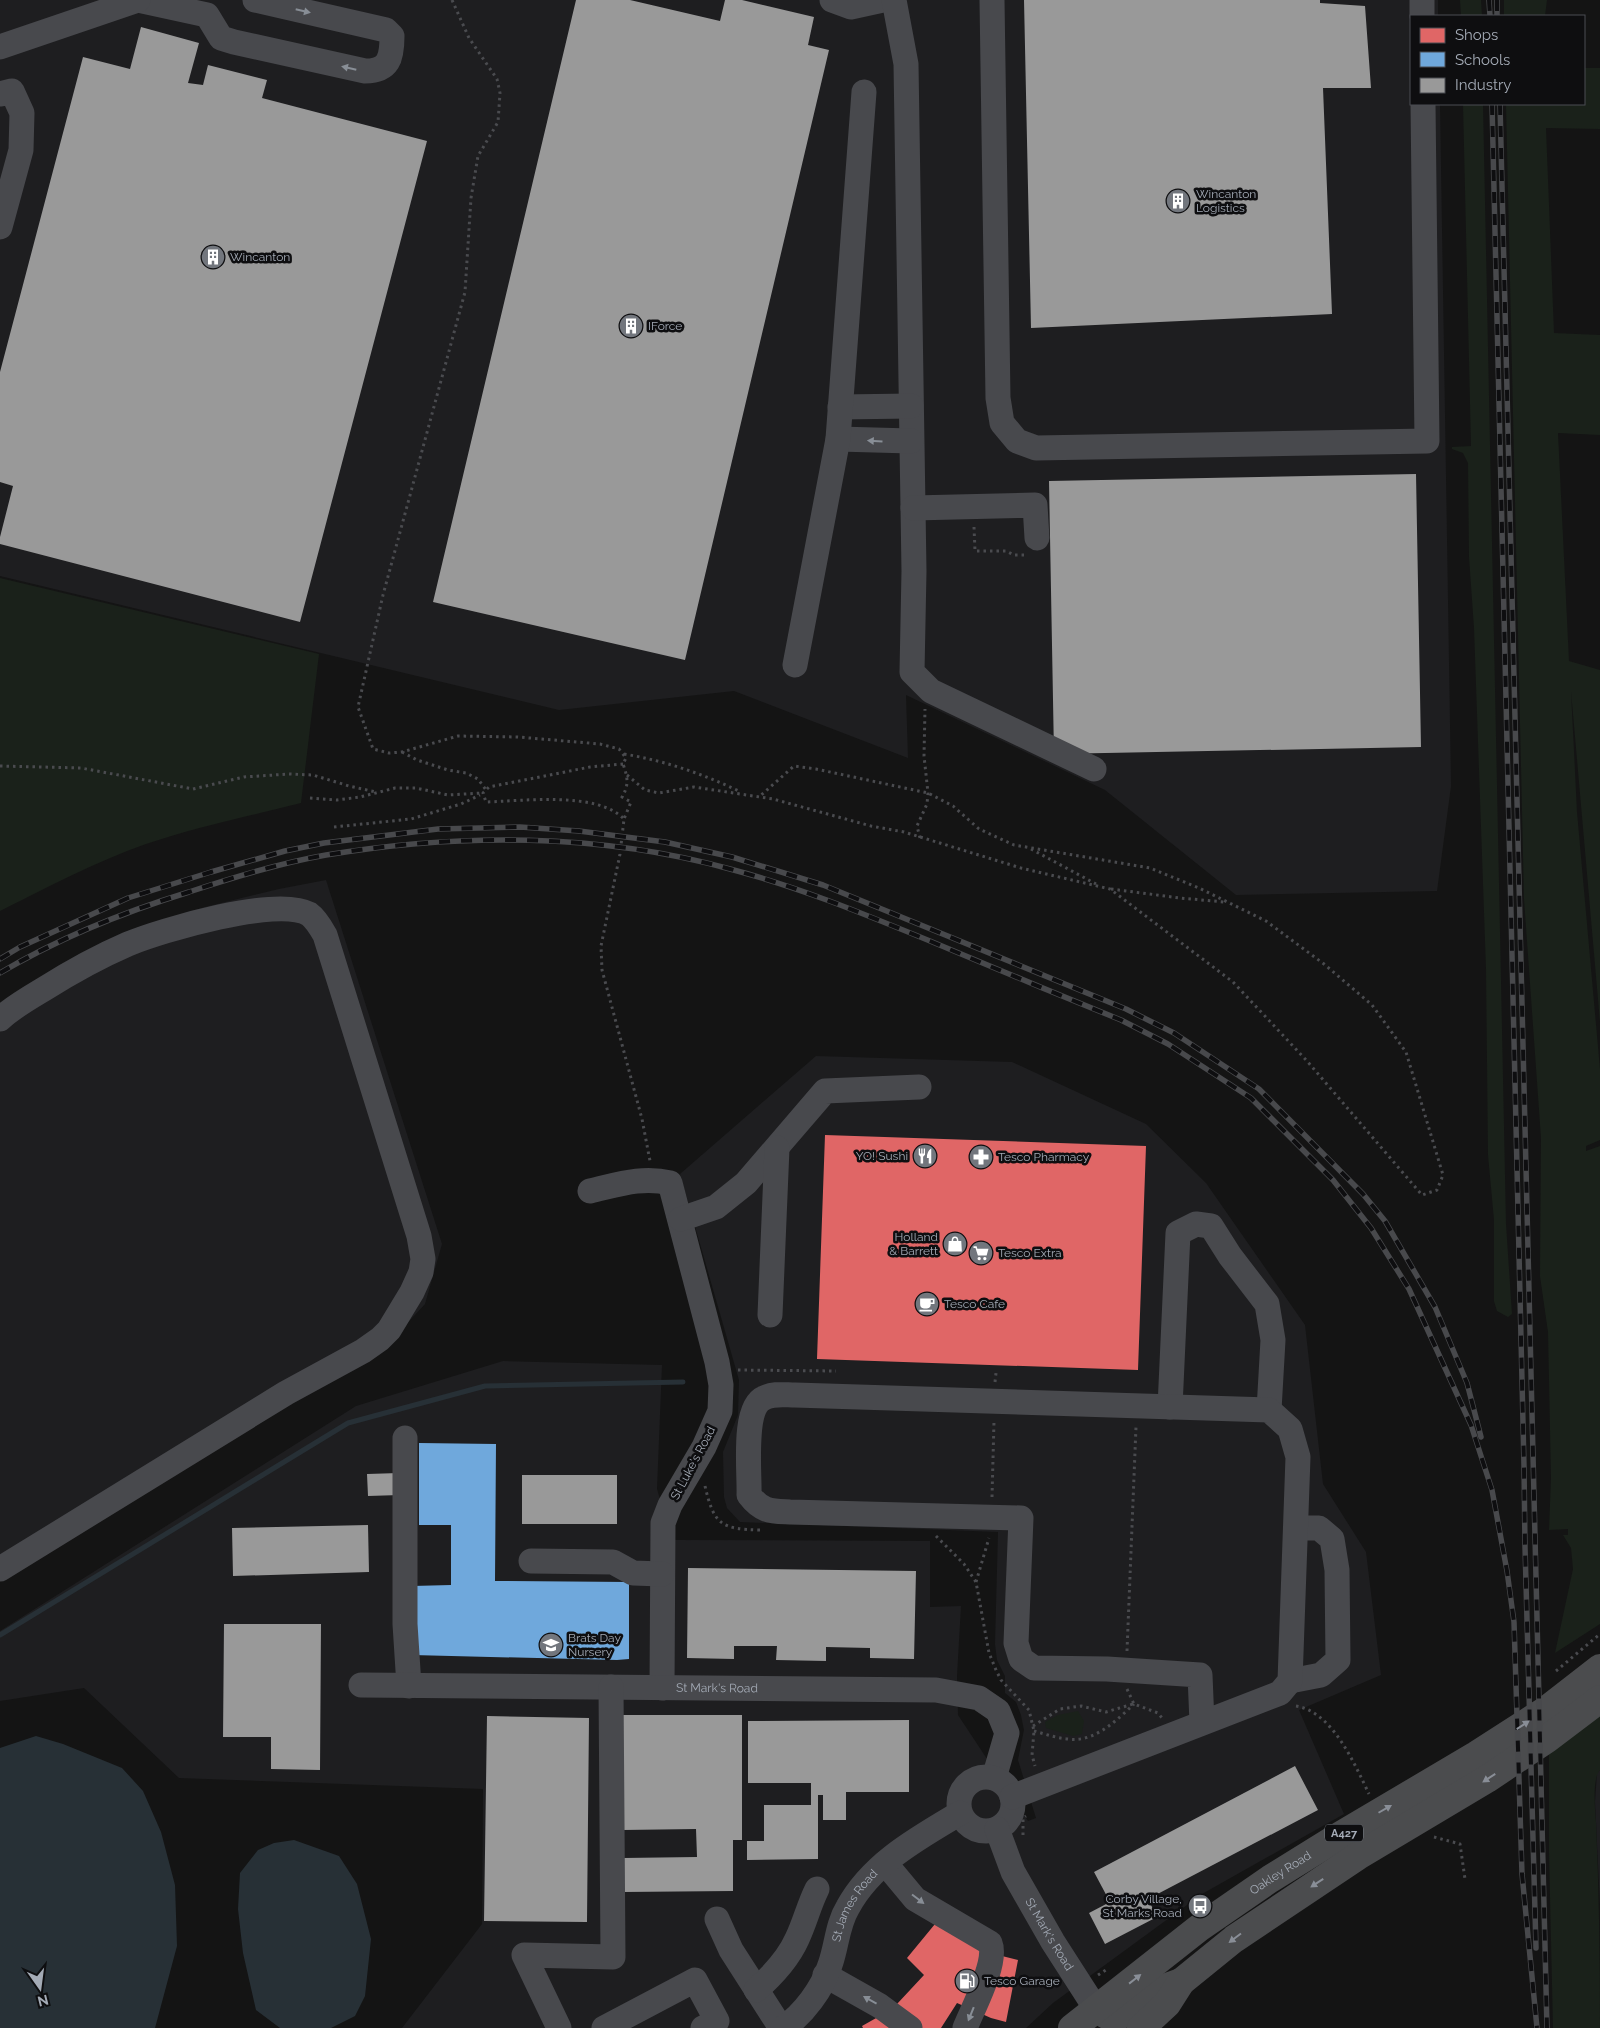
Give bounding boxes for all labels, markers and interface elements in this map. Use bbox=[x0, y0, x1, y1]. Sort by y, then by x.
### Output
one-way arrow bbox=[295, 7, 310, 15]
legend bbox=[1410, 15, 1585, 105]
text: Shops bbox=[1455, 26, 1498, 44]
text: Schools bbox=[1455, 51, 1510, 69]
one-way arrow bbox=[341, 63, 357, 71]
text: Industry bbox=[1455, 76, 1511, 94]
place label: Wincanton Logistics bbox=[1196, 187, 1256, 215]
building icon: Wincanton Logistics bbox=[1165, 188, 1191, 214]
building icon: Wincanton bbox=[200, 244, 226, 270]
place label: Wincanton bbox=[230, 250, 290, 264]
building icon: IForce bbox=[618, 313, 644, 339]
place label: IForce bbox=[648, 319, 682, 333]
one-way arrow bbox=[866, 436, 882, 444]
restaurant icon: YO! Sushi bbox=[912, 1143, 938, 1169]
pharmacy icon: Tesco Pharmacy bbox=[968, 1144, 994, 1170]
place label: YO! Sushi bbox=[856, 1149, 908, 1163]
place label: Tesco Pharmacy bbox=[998, 1150, 1090, 1164]
place label: Holland & Barrett bbox=[889, 1230, 938, 1258]
shop icon: Holland & Barrett bbox=[942, 1231, 968, 1257]
supermarket icon: Tesco Extra bbox=[968, 1240, 994, 1266]
place label: Tesco Extra bbox=[998, 1246, 1062, 1260]
cafe icon: Tesco Cafe bbox=[914, 1291, 940, 1317]
place label: Tesco Cafe bbox=[944, 1297, 1005, 1311]
street label: St Luke's Road bbox=[668, 1424, 718, 1502]
place label: Brats Day Nursery bbox=[568, 1631, 621, 1659]
school or university icon: Brats Day Nursery bbox=[538, 1632, 564, 1658]
street label: St Mark's Road bbox=[676, 1681, 758, 1695]
one-way arrow bbox=[1517, 1720, 1530, 1729]
one-way arrow bbox=[1482, 1773, 1495, 1782]
one-way arrow bbox=[1378, 1805, 1391, 1814]
road number: A427 bbox=[1325, 1825, 1363, 1842]
street label: Oakley Road bbox=[1247, 1848, 1314, 1898]
street label: St James Road bbox=[829, 1866, 880, 1943]
one-way arrow bbox=[1311, 1878, 1324, 1887]
place label: Corby Village, St Marks Road bbox=[1103, 1892, 1182, 1920]
bus stop icon: Corby Village, St Marks Road bbox=[1187, 1893, 1213, 1919]
one-way arrow bbox=[911, 1894, 924, 1904]
street label: St Mark's Road bbox=[1022, 1896, 1076, 1973]
one-way arrow bbox=[1229, 1933, 1242, 1944]
north arrow bbox=[15, 1963, 65, 2013]
fuel station icon: Tesco Garage bbox=[954, 1968, 980, 1994]
one-way arrow bbox=[1128, 1973, 1141, 1984]
place label: Tesco Garage bbox=[984, 1974, 1060, 1988]
text: N bbox=[36, 1992, 50, 2010]
one-way arrow bbox=[863, 1996, 878, 2004]
one-way arrow bbox=[967, 2006, 974, 2021]

